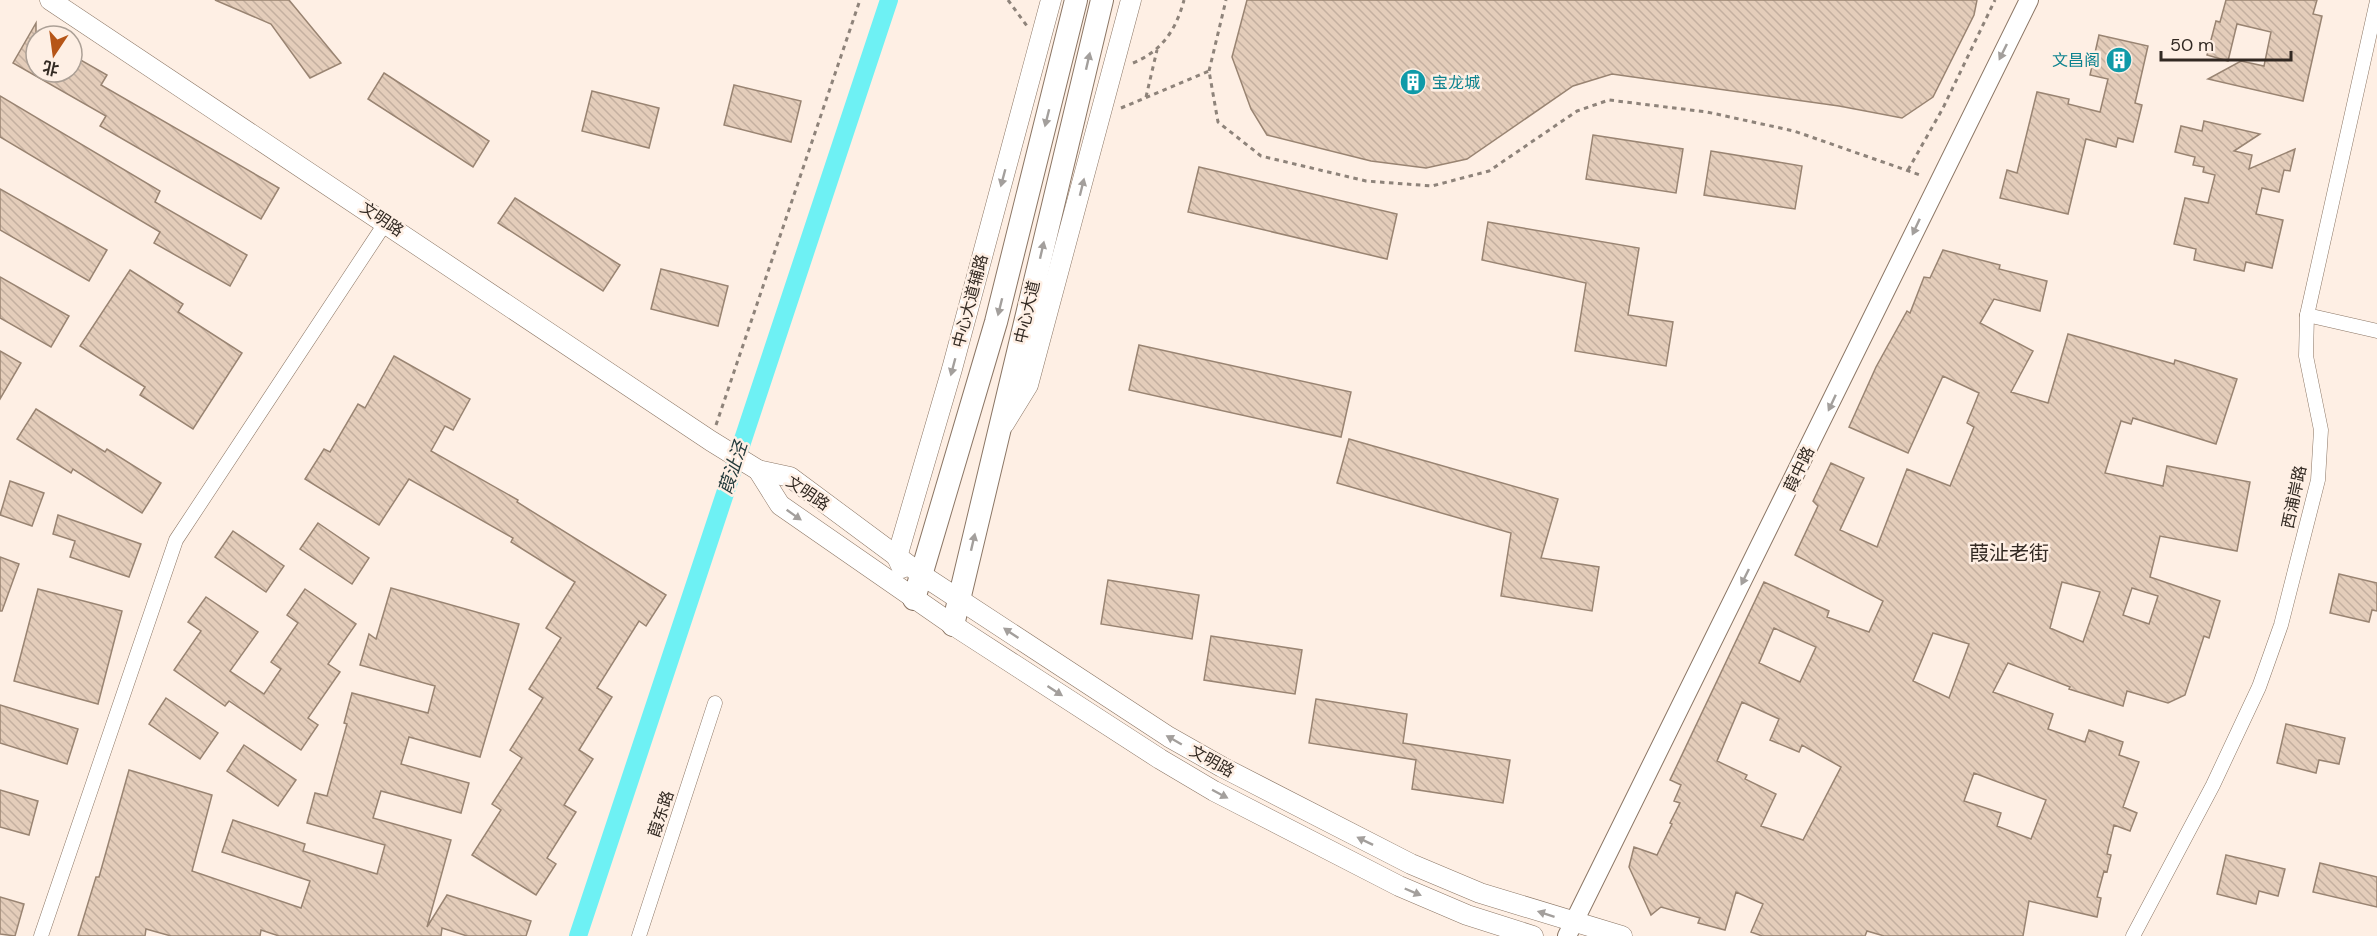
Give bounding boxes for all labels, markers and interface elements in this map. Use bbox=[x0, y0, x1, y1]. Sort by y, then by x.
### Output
north arrow bbox=[24, 24, 84, 84]
scale bar bbox=[2161, 24, 2292, 62]
text: 50 m bbox=[2170, 33, 2214, 57]
one-way arrow bbox=[1998, 44, 2008, 61]
building icon: 文昌阁 bbox=[2104, 45, 2134, 75]
place label: 文昌阁 bbox=[2052, 50, 2100, 71]
one-way arrow bbox=[1083, 52, 1093, 70]
text: 北 bbox=[41, 56, 61, 80]
building icon: 宝龙城 bbox=[1398, 67, 1428, 97]
place label: 宝龙城 bbox=[1432, 72, 1480, 93]
one-way arrow bbox=[1042, 109, 1051, 127]
one-way arrow bbox=[997, 169, 1007, 187]
one-way arrow bbox=[1077, 178, 1087, 196]
street label: 文明路 bbox=[356, 197, 408, 241]
one-way arrow bbox=[1911, 218, 1920, 235]
one-way arrow bbox=[1038, 241, 1048, 260]
street label: 中心大道辅路 bbox=[947, 252, 993, 350]
street label: 中心大道 bbox=[1010, 278, 1044, 346]
one-way arrow bbox=[994, 298, 1004, 316]
one-way arrow bbox=[947, 358, 957, 376]
one-way arrow bbox=[1827, 394, 1836, 411]
water label: 葭沚泾 bbox=[713, 437, 753, 497]
street label: 葭中路 bbox=[1779, 443, 1819, 495]
street label: 西浦岸路 bbox=[2277, 464, 2311, 530]
street label: 文明路 bbox=[782, 471, 834, 515]
one-way arrow bbox=[785, 509, 801, 521]
one-way arrow bbox=[969, 533, 979, 552]
district label: 葭沚老街 bbox=[1969, 540, 2049, 566]
one-way arrow bbox=[1741, 569, 1750, 586]
one-way arrow bbox=[1004, 627, 1020, 639]
one-way arrow bbox=[1047, 685, 1063, 696]
one-way arrow bbox=[1166, 735, 1182, 746]
street label: 文明路 bbox=[1186, 740, 1238, 782]
street label: 葭东路 bbox=[644, 788, 678, 840]
one-way arrow bbox=[1212, 789, 1229, 799]
one-way arrow bbox=[1356, 837, 1374, 847]
one-way arrow bbox=[1404, 887, 1422, 897]
one-way arrow bbox=[1537, 908, 1555, 918]

